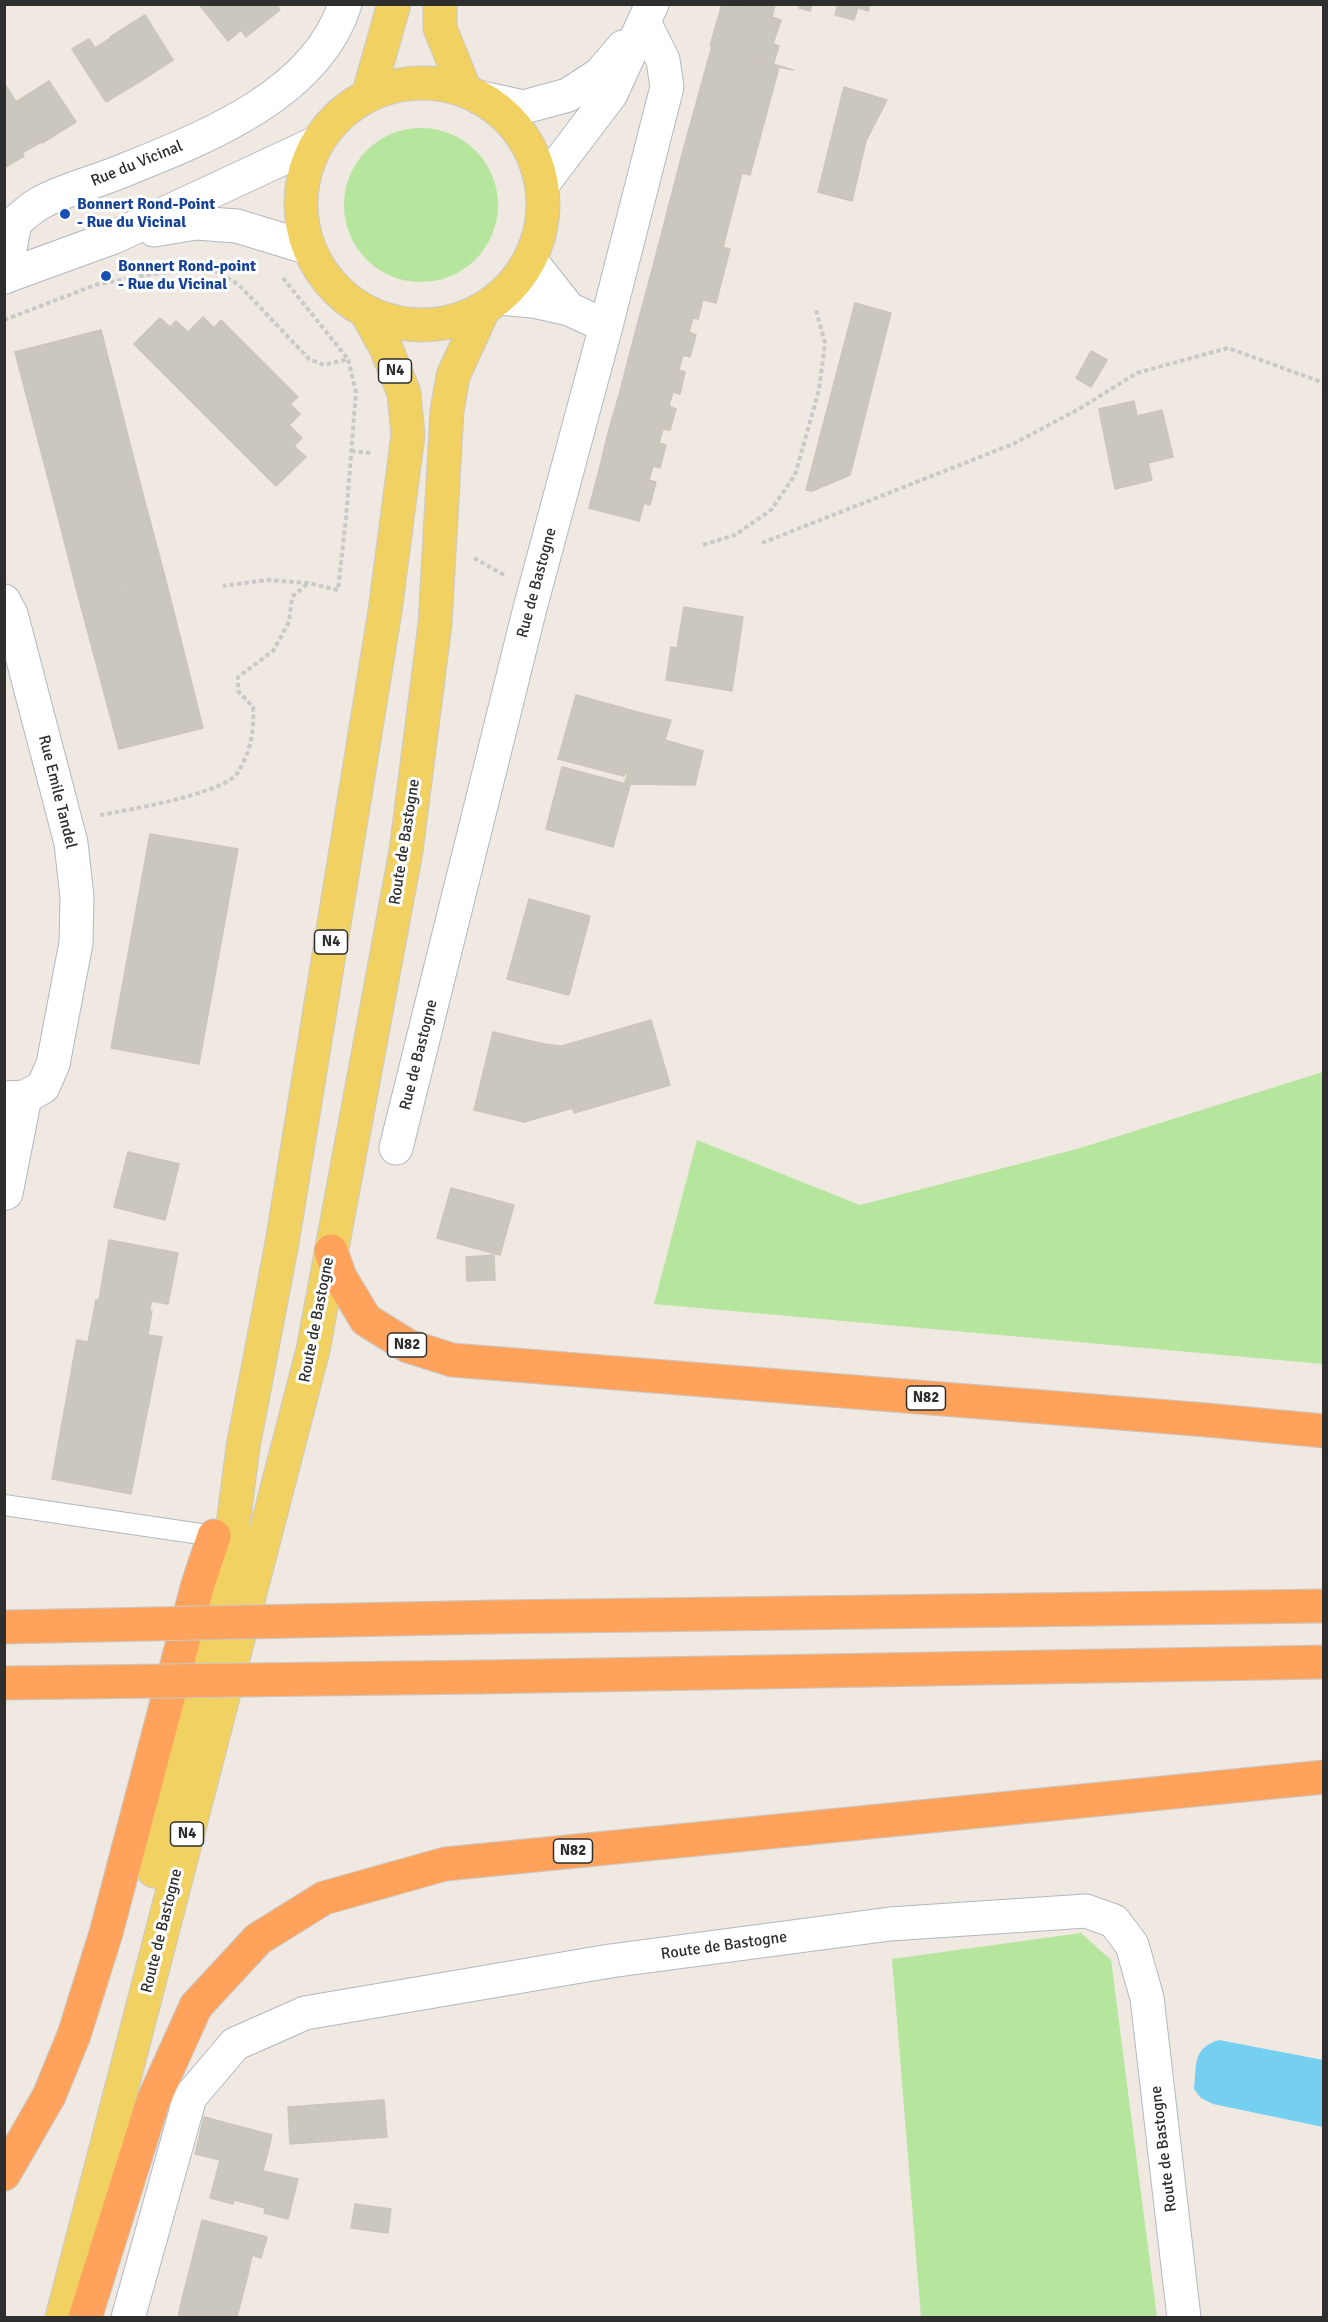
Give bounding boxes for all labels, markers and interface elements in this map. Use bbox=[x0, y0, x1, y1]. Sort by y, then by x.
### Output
street label: Rue du Vicinal bbox=[88, 137, 186, 191]
place label: Bonnert Rond-Point - Rue du Vicinal bbox=[77, 195, 215, 233]
marker: Bonnert Rond-Point - Rue du Vicinal bbox=[58, 207, 72, 221]
place label: Bonnert Rond-point - Rue du Vicinal bbox=[118, 257, 256, 295]
marker: Bonnert Rond-point - Rue du Vicinal bbox=[99, 269, 113, 283]
road number: N4 bbox=[378, 359, 412, 383]
street label: Rue de Bastogne bbox=[513, 526, 561, 640]
street label: Rue Emile Tandel bbox=[34, 733, 80, 851]
street label: Route de Bastogne bbox=[386, 778, 424, 906]
road number: N4 bbox=[314, 930, 348, 954]
street label: Rue de Bastogne bbox=[396, 998, 442, 1112]
street label: Route de Bastogne bbox=[295, 1256, 339, 1384]
road number: N82 bbox=[388, 1333, 426, 1357]
road number: N82 bbox=[906, 1386, 946, 1410]
road number: N4 bbox=[170, 1822, 204, 1846]
road number: N82 bbox=[554, 1839, 592, 1863]
street label: Route de Bastogne bbox=[137, 1867, 187, 1995]
street label: Route de Bastogne bbox=[660, 1928, 788, 1964]
street label: Route de Bastogne bbox=[1147, 2085, 1181, 2213]

